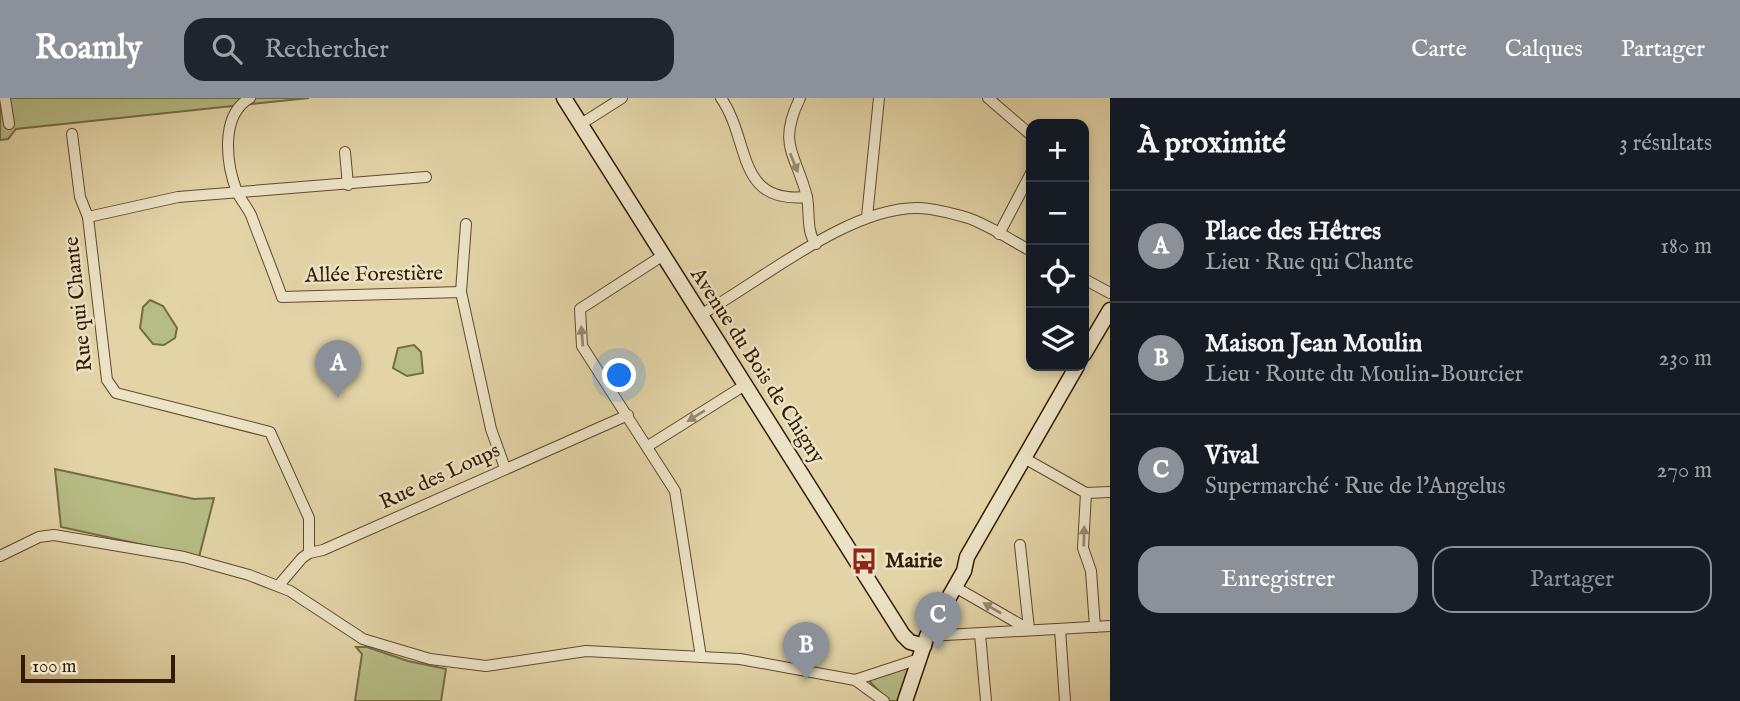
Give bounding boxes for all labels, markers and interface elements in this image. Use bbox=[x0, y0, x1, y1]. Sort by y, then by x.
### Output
search box bbox=[184, 18, 674, 81]
text: Roamly bbox=[35, 28, 142, 70]
icon: search bbox=[208, 30, 246, 68]
text: Rechercher bbox=[264, 33, 389, 66]
text: Carte bbox=[1411, 34, 1467, 65]
text: Calques bbox=[1505, 34, 1583, 65]
text: Partager bbox=[1621, 34, 1705, 65]
map controls bbox=[1026, 119, 1089, 371]
button: + bbox=[1026, 119, 1089, 182]
text: À proximité bbox=[1138, 125, 1286, 163]
text: 3 résultats bbox=[1619, 129, 1712, 158]
one-way arrow bbox=[788, 153, 799, 174]
button: − bbox=[1026, 182, 1089, 245]
text: Place des Hêtres bbox=[1205, 215, 1381, 248]
text: A bbox=[1153, 232, 1169, 261]
text: 180 m bbox=[1660, 232, 1712, 261]
street label: Rue qui Chante bbox=[58, 235, 100, 373]
button: locate bbox=[1026, 245, 1089, 308]
text: Lieu · Rue qui Chante bbox=[1205, 248, 1414, 277]
street label: Allée Forestière bbox=[304, 260, 444, 290]
street label: Avenue du Bois de Chigny bbox=[683, 262, 831, 470]
button: layers bbox=[1026, 308, 1089, 371]
one-way arrow bbox=[576, 325, 587, 347]
text: Maison Jean Moulin bbox=[1205, 327, 1422, 360]
pin: A bbox=[315, 340, 361, 398]
text: B bbox=[1153, 344, 1169, 373]
text: 230 m bbox=[1659, 344, 1712, 373]
your location bbox=[602, 358, 636, 392]
text: Lieu · Route du Moulin-Bourcier bbox=[1205, 360, 1523, 389]
one-way arrow bbox=[687, 409, 706, 422]
street label: Rue des Loups bbox=[375, 437, 505, 517]
text: Vival bbox=[1205, 439, 1259, 472]
text: C bbox=[1153, 456, 1169, 485]
text: 270 m bbox=[1657, 456, 1712, 485]
text: Supermarché · Rue de l'Angelus bbox=[1205, 472, 1506, 501]
one-way arrow bbox=[1078, 525, 1090, 547]
bus stop icon: Mairie bbox=[849, 546, 879, 576]
button: Enregistrer bbox=[1138, 546, 1418, 613]
button: Partager bbox=[1432, 546, 1712, 613]
place label: Mairie bbox=[885, 548, 943, 575]
pin: C bbox=[915, 592, 961, 650]
one-way arrow bbox=[982, 602, 1002, 614]
pin: B bbox=[783, 622, 829, 680]
scale bar bbox=[21, 652, 175, 684]
text: 100 m bbox=[32, 655, 76, 679]

